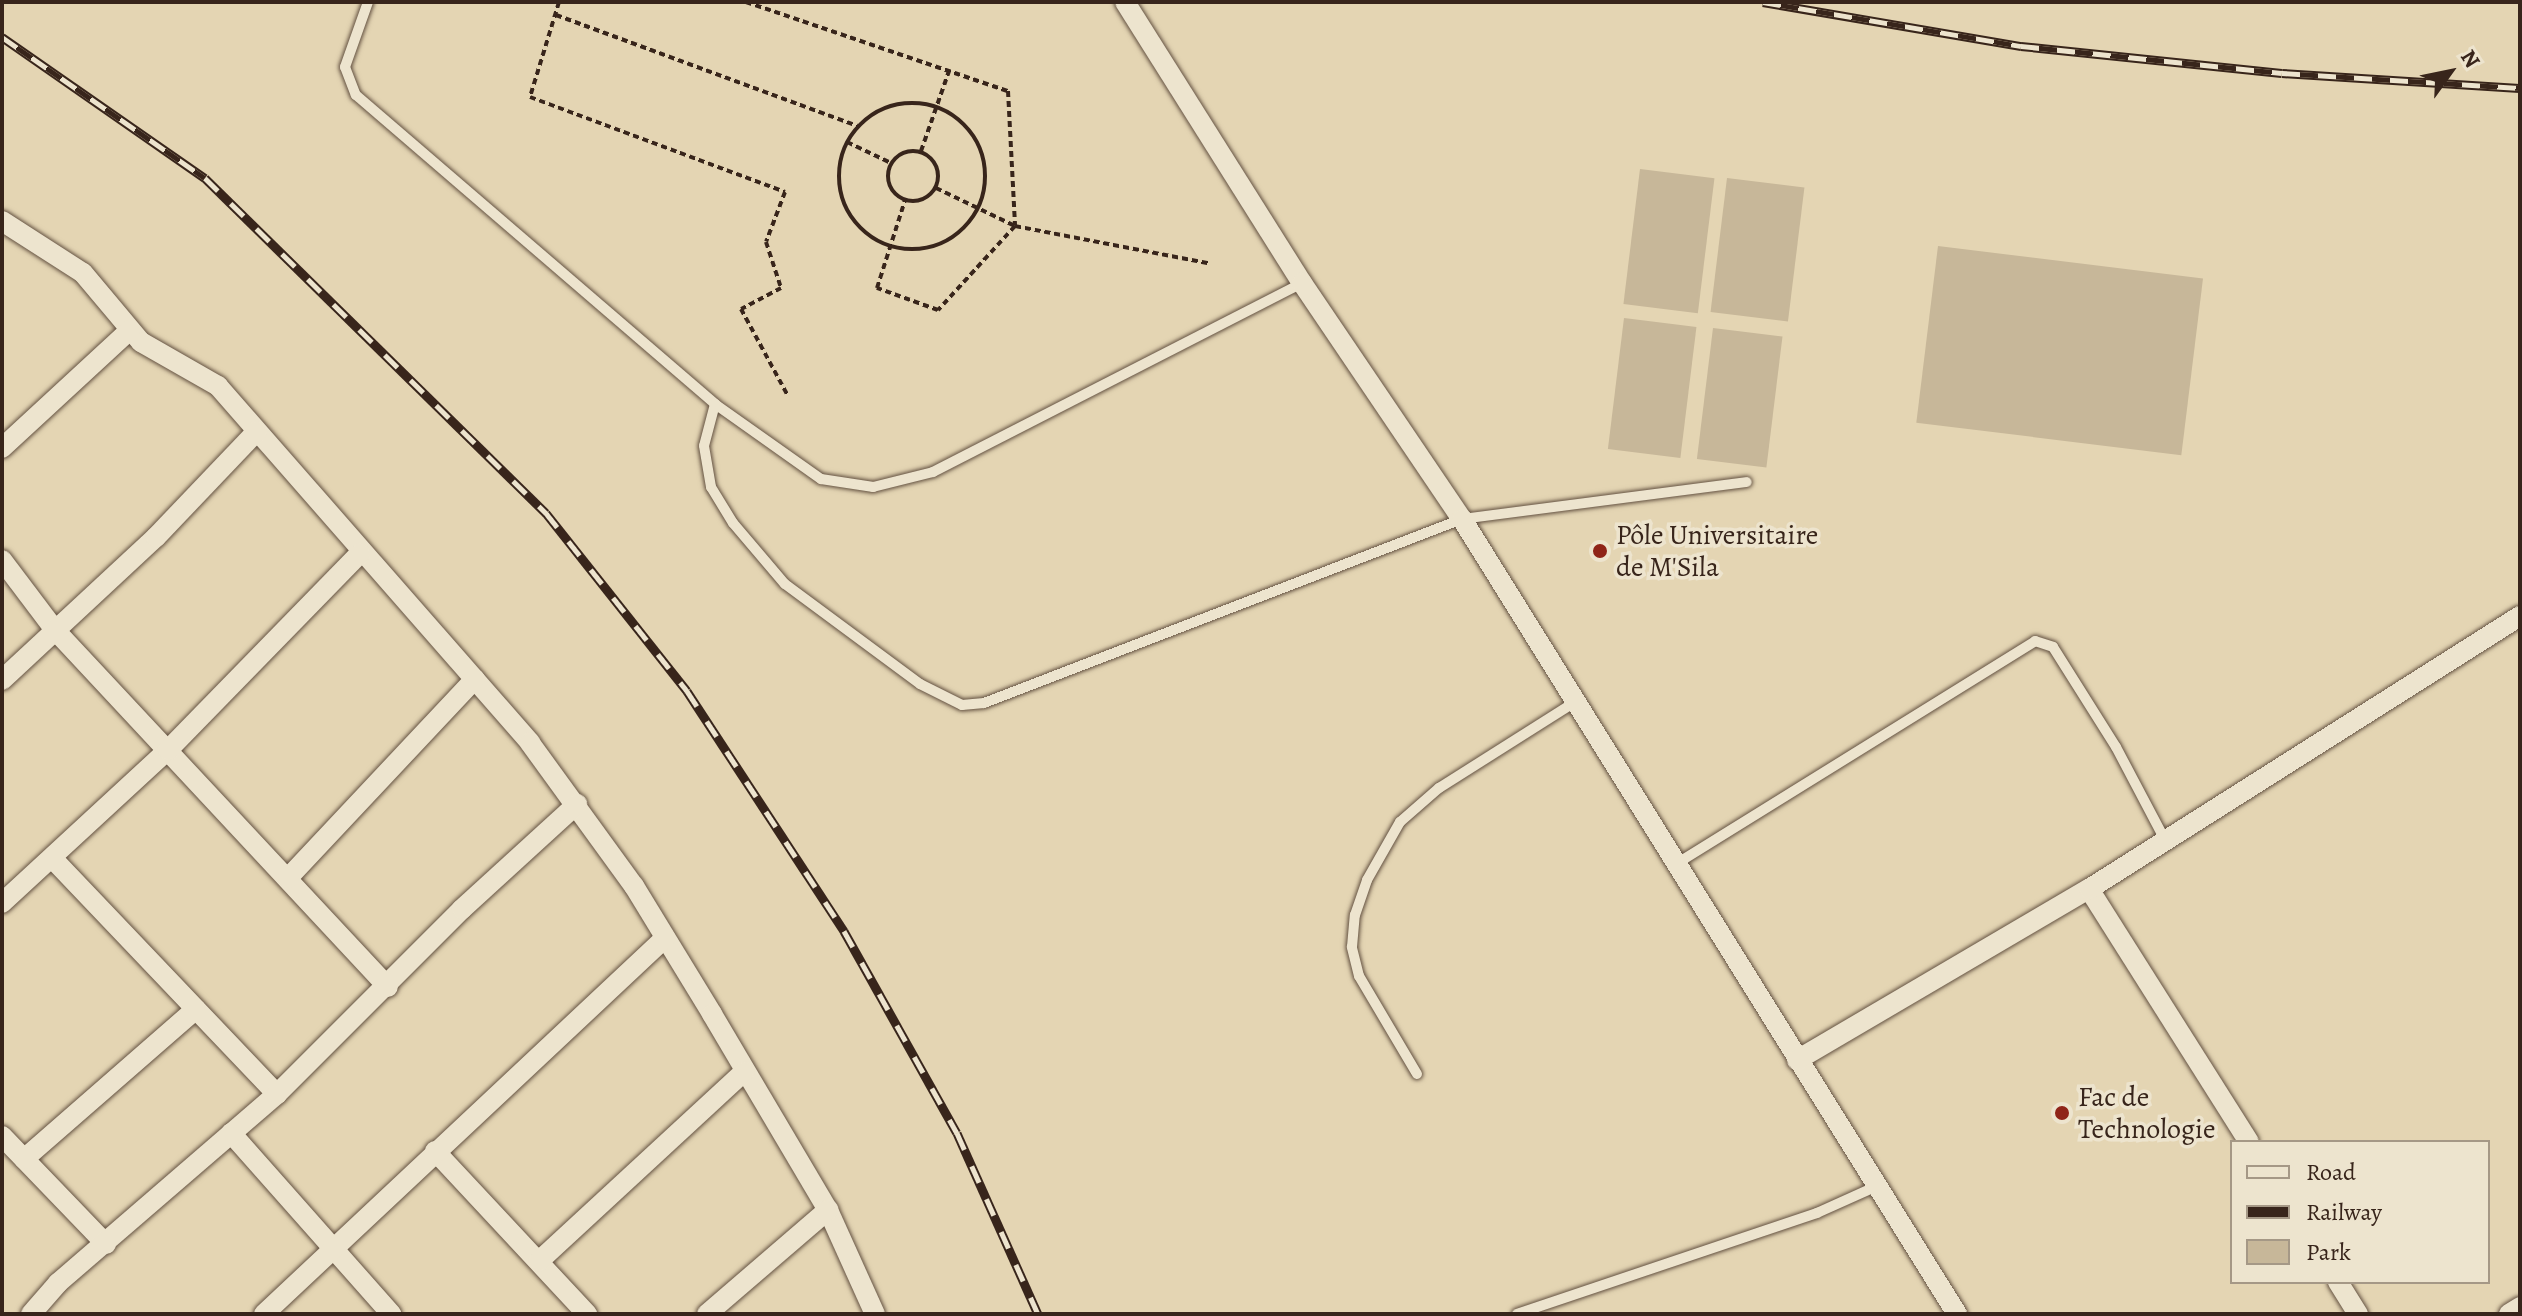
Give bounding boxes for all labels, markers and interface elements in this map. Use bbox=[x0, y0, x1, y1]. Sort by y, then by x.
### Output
north arrow bbox=[2410, 32, 2490, 112]
text: N bbox=[2453, 44, 2487, 74]
place label: Pôle Universitaire de M'Sila bbox=[1616, 518, 1818, 584]
marker: Pôle Universitaire de M'Sila bbox=[1591, 542, 1609, 560]
place label: Fac de Technologie bbox=[2078, 1080, 2216, 1146]
marker: Fac de Technologie bbox=[2053, 1104, 2071, 1122]
legend bbox=[2230, 1140, 2490, 1284]
text: Road bbox=[2306, 1156, 2356, 1188]
text: Railway bbox=[2306, 1196, 2382, 1228]
text: Park bbox=[2306, 1236, 2351, 1268]

